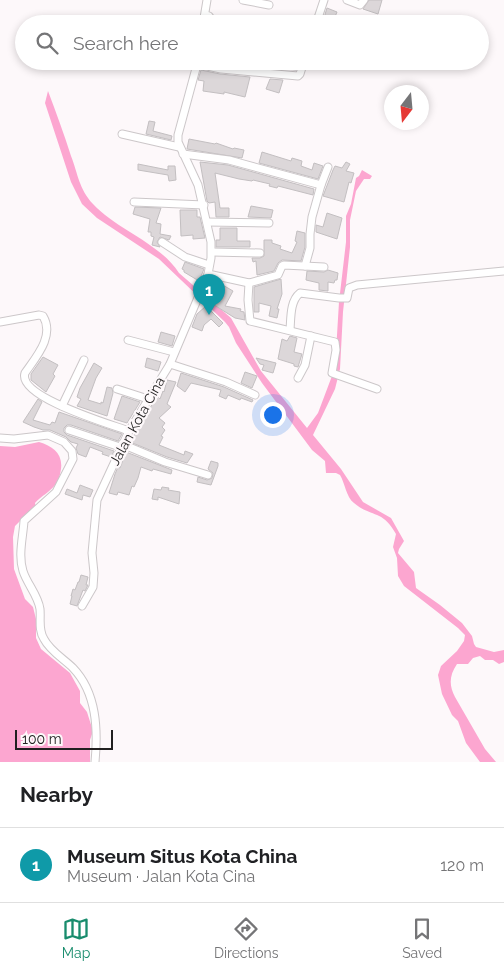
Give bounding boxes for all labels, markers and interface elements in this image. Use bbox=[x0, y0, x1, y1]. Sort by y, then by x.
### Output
search box bbox=[15, 15, 489, 70]
icon: search bbox=[33, 29, 61, 57]
text: Search here bbox=[73, 32, 179, 54]
north arrow bbox=[384, 85, 429, 130]
pin: 1 bbox=[193, 274, 225, 315]
street label: Jalan Kota Cina bbox=[106, 374, 168, 468]
your location bbox=[260, 402, 286, 428]
scale bar bbox=[15, 727, 112, 750]
text: 100 m bbox=[22, 731, 62, 747]
text: Nearby bbox=[20, 782, 93, 807]
text: Museum Situs Kota China bbox=[67, 845, 297, 867]
text: 1 bbox=[32, 856, 40, 875]
text: 120 m bbox=[440, 856, 484, 875]
text: Museum · Jalan Kota Cina bbox=[67, 867, 255, 886]
tab: Map bbox=[62, 915, 90, 961]
tab: Directions bbox=[214, 915, 279, 961]
tab: Saved bbox=[402, 915, 442, 961]

